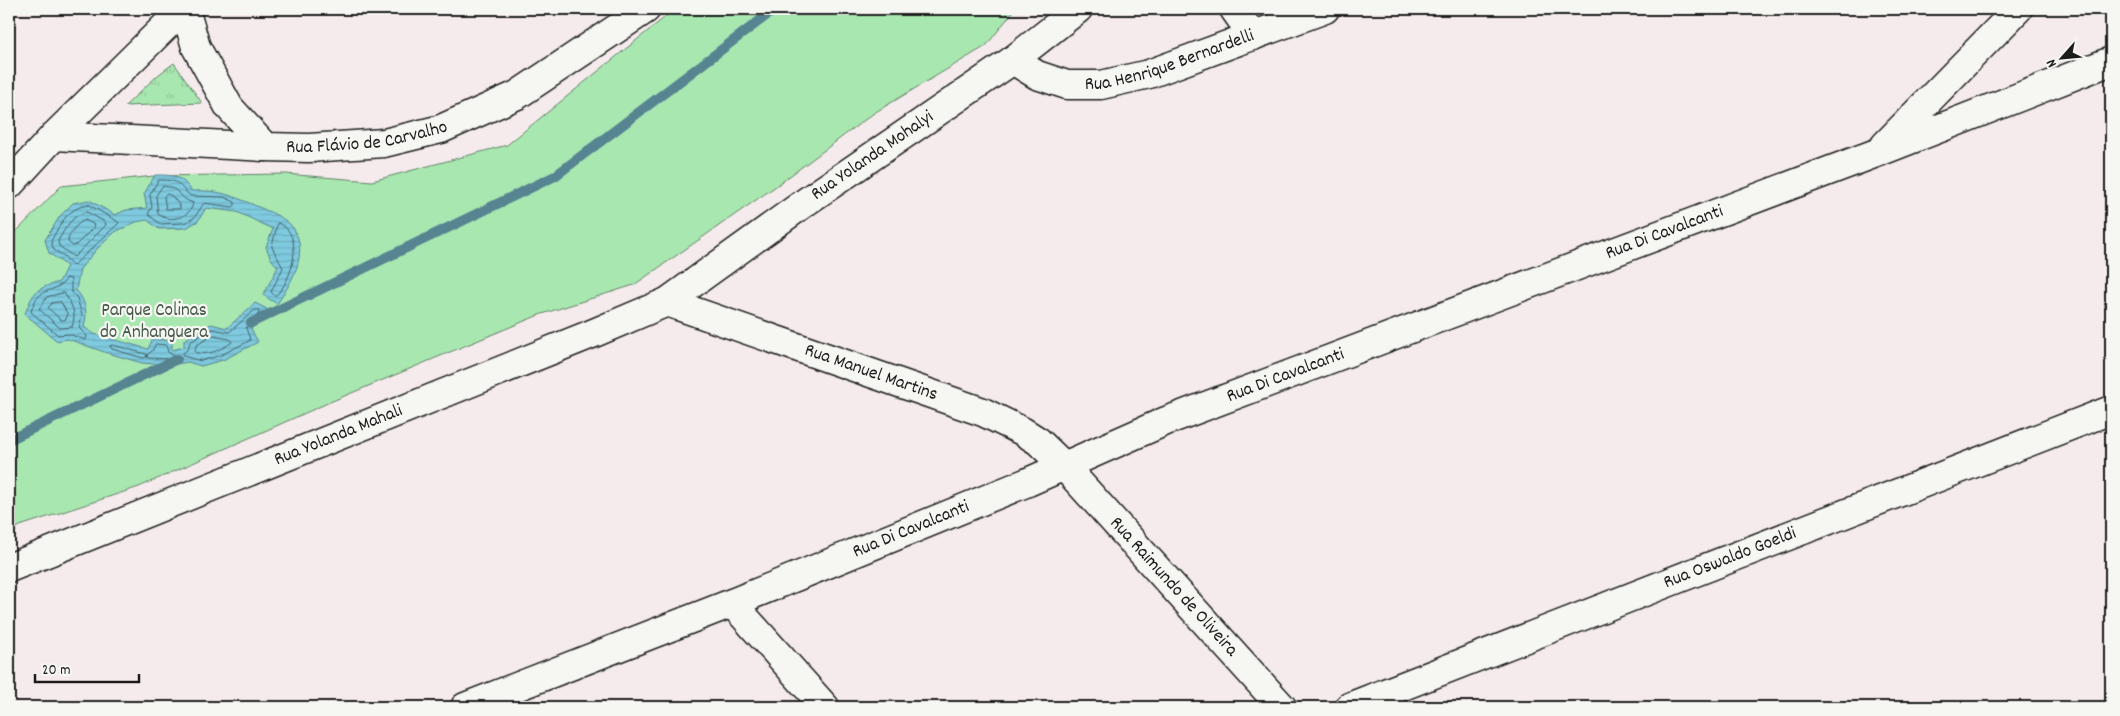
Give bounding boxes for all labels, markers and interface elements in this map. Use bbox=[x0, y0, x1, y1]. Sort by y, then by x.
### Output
street label: Rua Henrique Bernardelli bbox=[1085, 23, 1258, 99]
north arrow bbox=[2038, 32, 2088, 82]
text: N bbox=[2042, 55, 2063, 71]
street label: Rua Yolanda Mohalyi bbox=[806, 104, 940, 208]
street label: Rua Flávio de Carvalho bbox=[286, 114, 452, 162]
street label: Rua Di Cavalcanti bbox=[1602, 198, 1728, 267]
park label: Parque Colinas do Anhanguera bbox=[100, 298, 209, 347]
street label: Rua Manuel Martins bbox=[801, 337, 941, 409]
street label: Rua Di Cavalcanti bbox=[1223, 341, 1349, 410]
street label: Rua Yolanda Mahali bbox=[270, 398, 407, 474]
street label: Rua Di Cavalcanti bbox=[849, 494, 974, 566]
street label: Rua Raimundo de Oliveira bbox=[1103, 511, 1245, 664]
street label: Rua Oswaldo Goeldi bbox=[1660, 520, 1801, 597]
scale bar bbox=[35, 651, 139, 683]
text: 20 m bbox=[42, 660, 70, 682]

